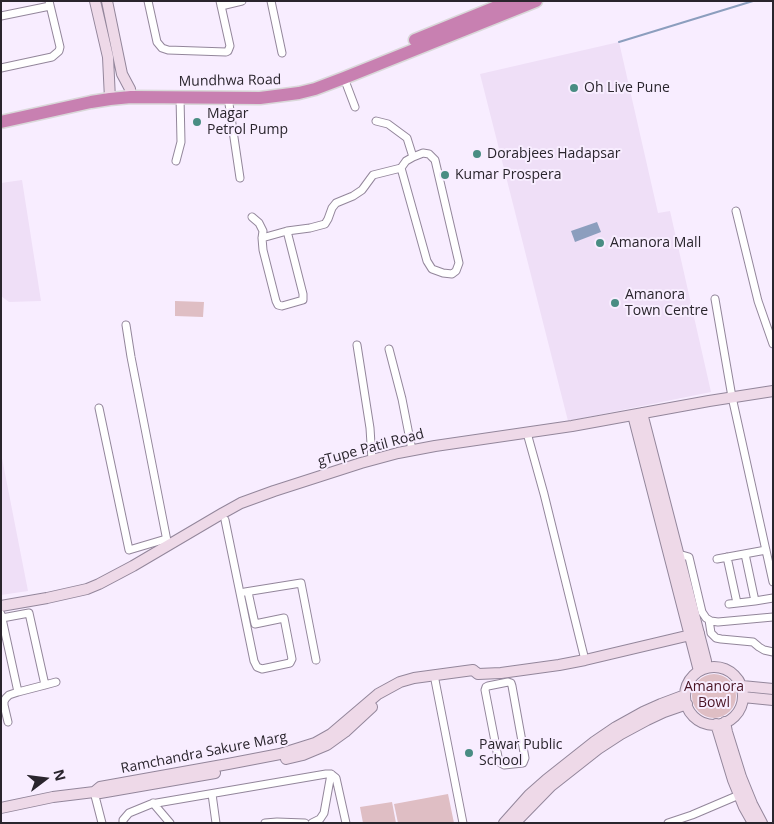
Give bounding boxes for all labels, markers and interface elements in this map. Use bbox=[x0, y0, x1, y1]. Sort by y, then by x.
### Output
street label: Mundhwa Road bbox=[179, 72, 281, 90]
place label: Oh Live Pune bbox=[584, 80, 670, 96]
marker: Oh Live Pune bbox=[568, 82, 580, 94]
place label: Magar Petrol Pump bbox=[207, 106, 288, 138]
marker: Magar Petrol Pump bbox=[191, 116, 203, 128]
place label: Dorabjees Hadapsar bbox=[487, 146, 620, 162]
marker: Dorabjees Hadapsar bbox=[471, 148, 483, 160]
place label: Kumar Prospera bbox=[455, 167, 561, 183]
marker: Kumar Prospera bbox=[439, 169, 451, 181]
place label: Amanora Mall bbox=[610, 235, 701, 251]
marker: Amanora Mall bbox=[594, 237, 606, 249]
place label: Amanora Town Centre bbox=[625, 287, 708, 320]
marker: Amanora Town Centre bbox=[609, 297, 621, 309]
street label: gTupe Patil Road bbox=[316, 426, 426, 470]
park label: Amanora Bowl bbox=[684, 679, 744, 712]
street label: Ramchandra Sakure Marg bbox=[119, 729, 289, 777]
place label: Pawar Public School bbox=[479, 737, 563, 770]
marker: Pawar Public School bbox=[463, 747, 475, 759]
north arrow bbox=[20, 754, 70, 804]
text: N bbox=[49, 767, 71, 783]

